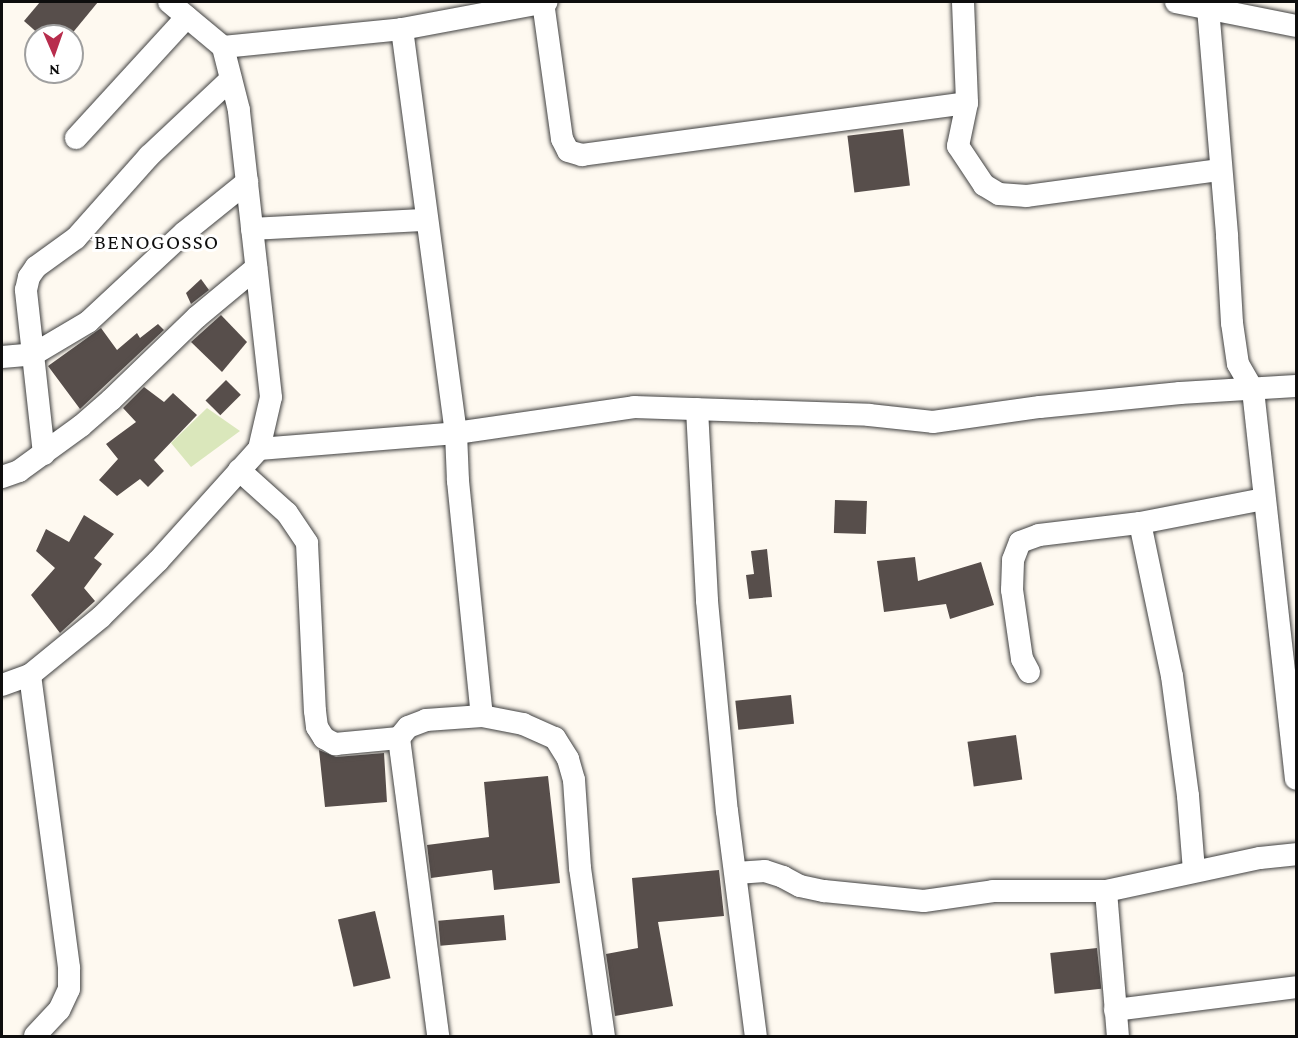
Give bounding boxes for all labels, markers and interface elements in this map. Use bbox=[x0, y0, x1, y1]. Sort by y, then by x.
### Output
north arrow bbox=[24, 24, 84, 84]
text: N bbox=[49, 62, 60, 79]
district label: BENOGOSSO bbox=[94, 229, 220, 255]

